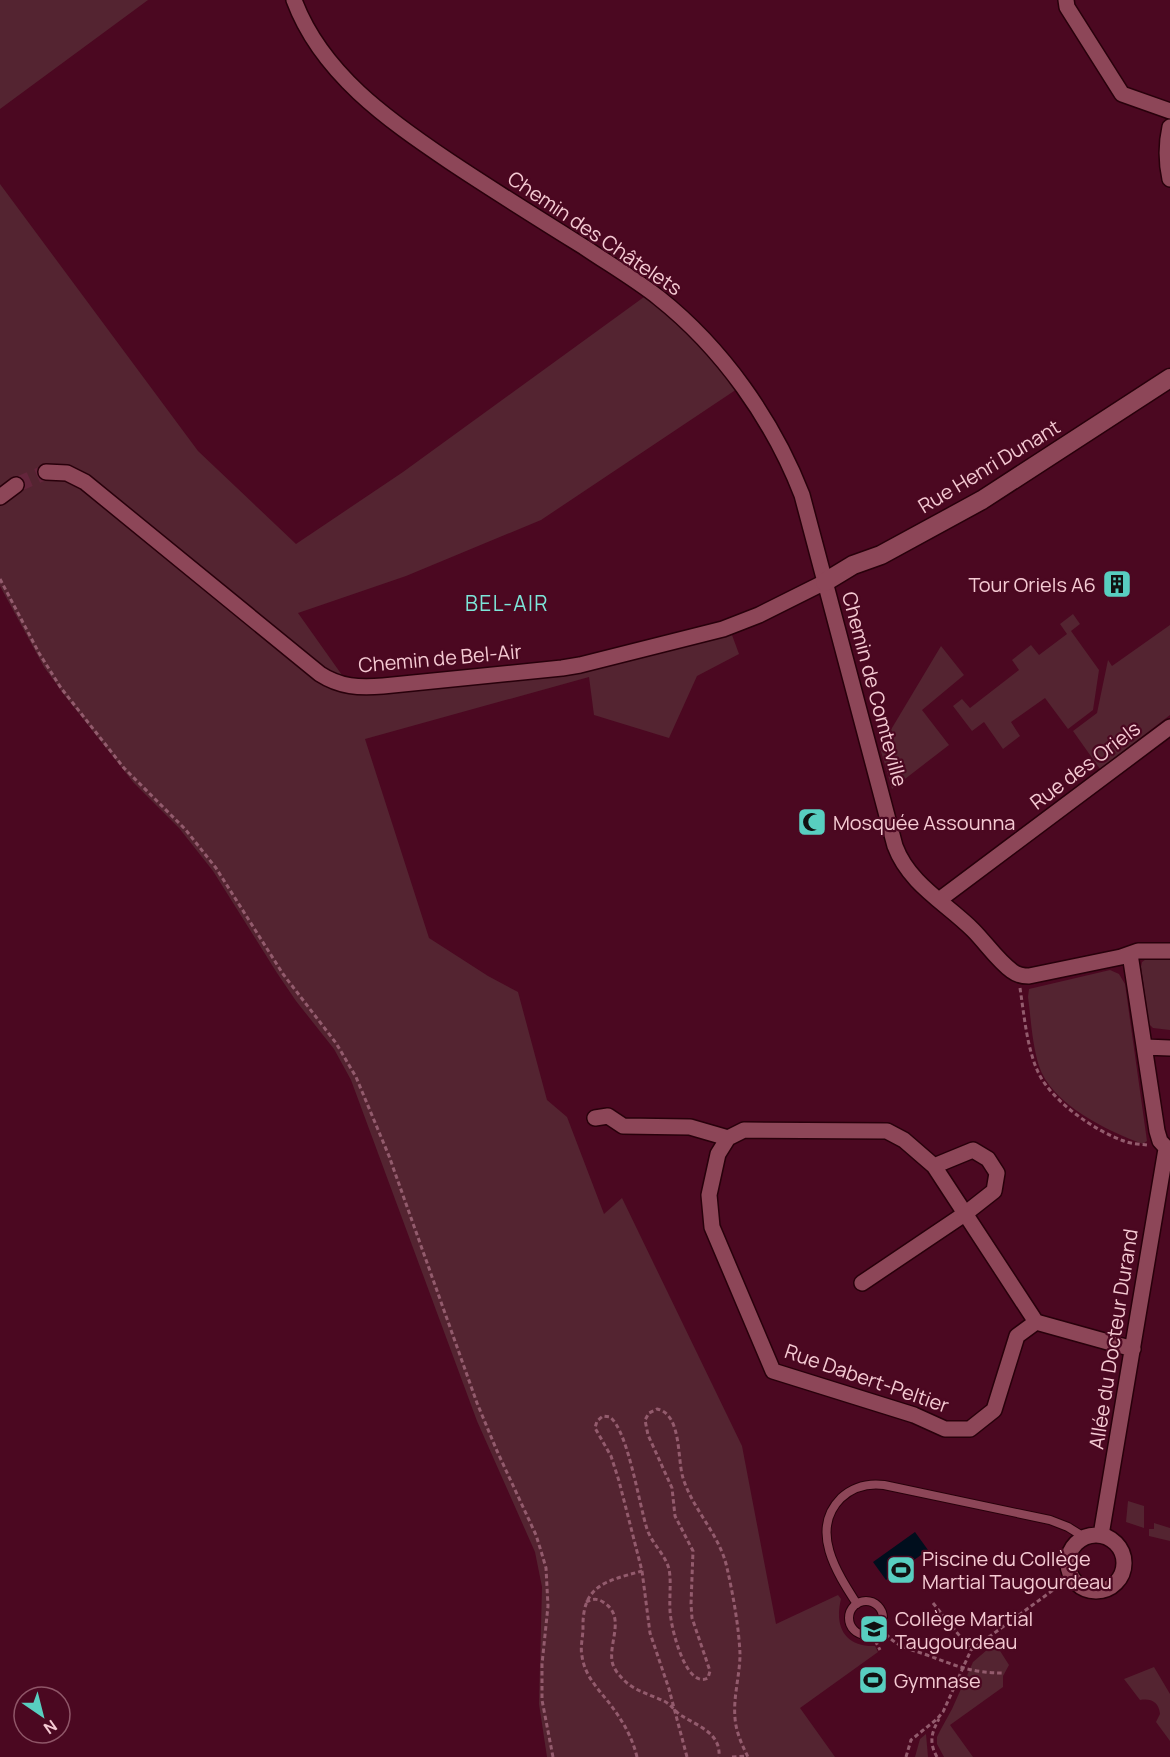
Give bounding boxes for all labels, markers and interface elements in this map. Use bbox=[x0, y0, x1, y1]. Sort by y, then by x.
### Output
street label: Chemin des Châtelets bbox=[503, 165, 687, 301]
street label: Rue Henri Dunant bbox=[913, 413, 1065, 519]
building icon: Tour Oriels A6 bbox=[1101, 568, 1133, 600]
place label: Tour Oriels A6 bbox=[968, 571, 1096, 598]
district label: BEL-AIR bbox=[465, 589, 549, 617]
street label: Chemin de Comteville bbox=[836, 589, 914, 789]
street label: Chemin de Bel-Air bbox=[357, 637, 523, 679]
street label: Rue des Oriels bbox=[1024, 715, 1146, 815]
mosque icon: Mosquée Assounna bbox=[796, 806, 828, 838]
place label: Mosquée Assounna bbox=[833, 809, 1015, 836]
street label: Allée du Docteur Durand bbox=[1082, 1227, 1144, 1451]
street label: Rue Dabert-Peltier bbox=[781, 1337, 953, 1419]
place label: Piscine du Collège Martial Taugourdeau bbox=[922, 1545, 1112, 1595]
sports icon: Piscine du Collège Martial Taugourdeau bbox=[885, 1554, 917, 1586]
place label: Collège Martial Taugourdeau bbox=[895, 1605, 1033, 1655]
school or university icon: Collège Martial Taugourdeau bbox=[858, 1613, 890, 1645]
sports icon: Gymnase bbox=[857, 1664, 889, 1696]
place label: Gymnase bbox=[894, 1667, 981, 1694]
north arrow bbox=[12, 1685, 72, 1745]
text: N bbox=[40, 1715, 62, 1740]

